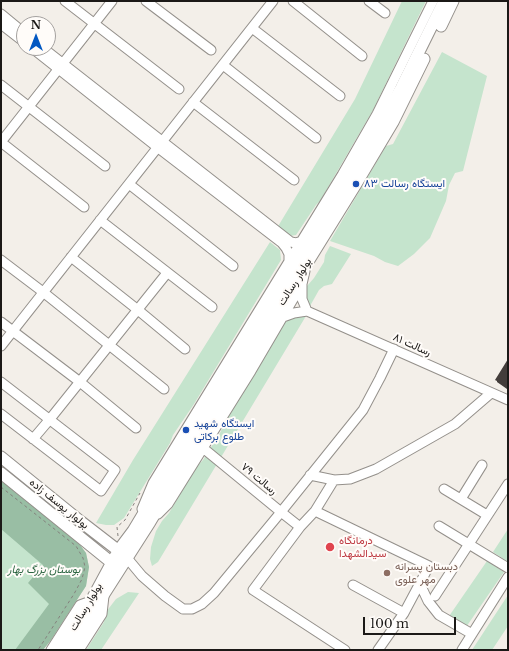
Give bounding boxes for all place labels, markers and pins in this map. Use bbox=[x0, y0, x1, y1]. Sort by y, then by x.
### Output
place label: ایستگاه رسالت ۸۳ bbox=[364, 177, 445, 191]
marker: ایستگاه رسالت ۸۳ bbox=[351, 179, 361, 189]
place label: ایستگاه شهید طلوع برکاتی bbox=[194, 417, 254, 443]
marker: ایستگاه شهید طلوع برکاتی bbox=[181, 425, 191, 435]
place label: درمانگاه سیدالشهدا bbox=[339, 534, 386, 560]
marker: درمانگاه سیدالشهدا bbox=[324, 541, 336, 553]
place label: دبستان پسرانه مهر علوی bbox=[395, 560, 458, 586]
marker: دبستان پسرانه مهر علوی bbox=[382, 568, 392, 578]

